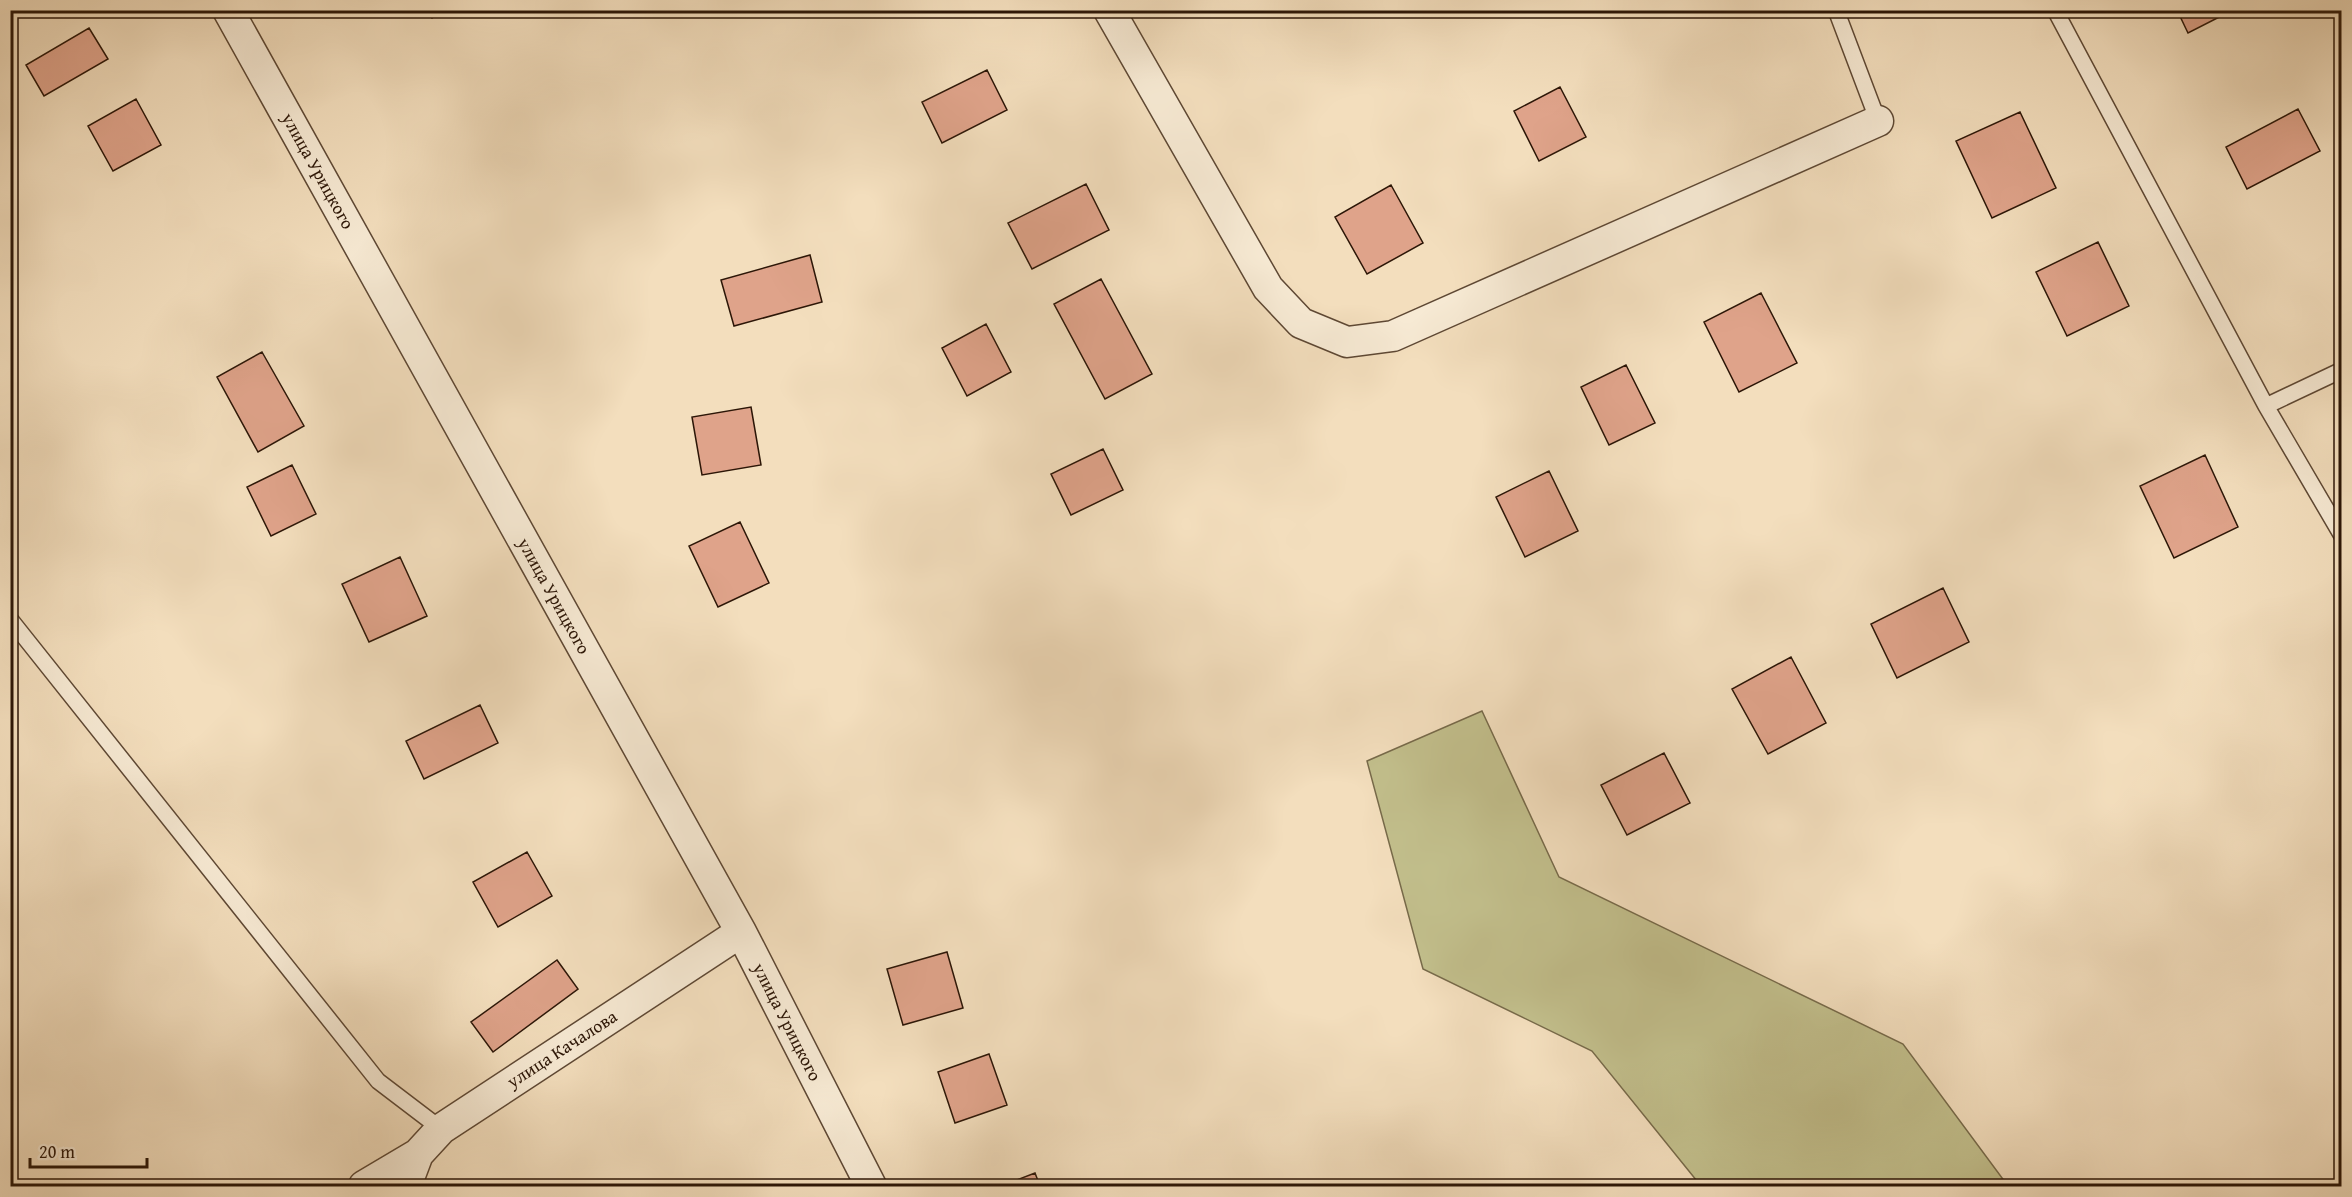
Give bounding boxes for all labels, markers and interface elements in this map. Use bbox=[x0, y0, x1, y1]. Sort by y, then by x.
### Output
street label: улица Урицкого bbox=[275, 107, 362, 234]
street label: улица Урицкого bbox=[511, 532, 598, 659]
street label: улица Урицкого bbox=[746, 957, 829, 1086]
street label: улица Качалова bbox=[500, 1002, 623, 1095]
scale bar bbox=[30, 1131, 147, 1169]
text: 20 m bbox=[39, 1138, 75, 1165]

